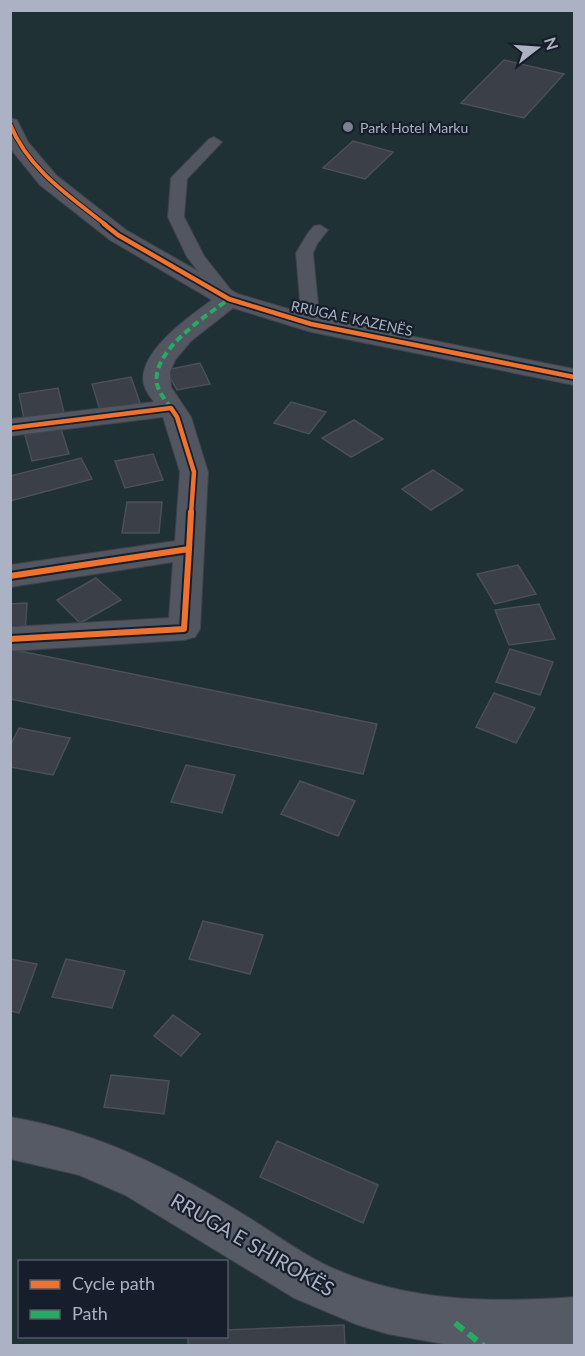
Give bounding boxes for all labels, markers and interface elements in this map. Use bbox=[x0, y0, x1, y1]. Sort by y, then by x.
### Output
north arrow bbox=[507, 18, 567, 78]
text: N bbox=[541, 35, 563, 52]
place label: Park Hotel Marku bbox=[360, 119, 468, 136]
marker: Park Hotel Marku bbox=[341, 120, 355, 134]
street label: RRUGA E KAZENËS bbox=[290, 297, 414, 339]
street label: RRUGA E SHIROKËS bbox=[167, 1187, 339, 1301]
legend bbox=[18, 1260, 228, 1338]
text: Cycle path bbox=[72, 1272, 155, 1294]
text: Path bbox=[72, 1302, 108, 1324]

